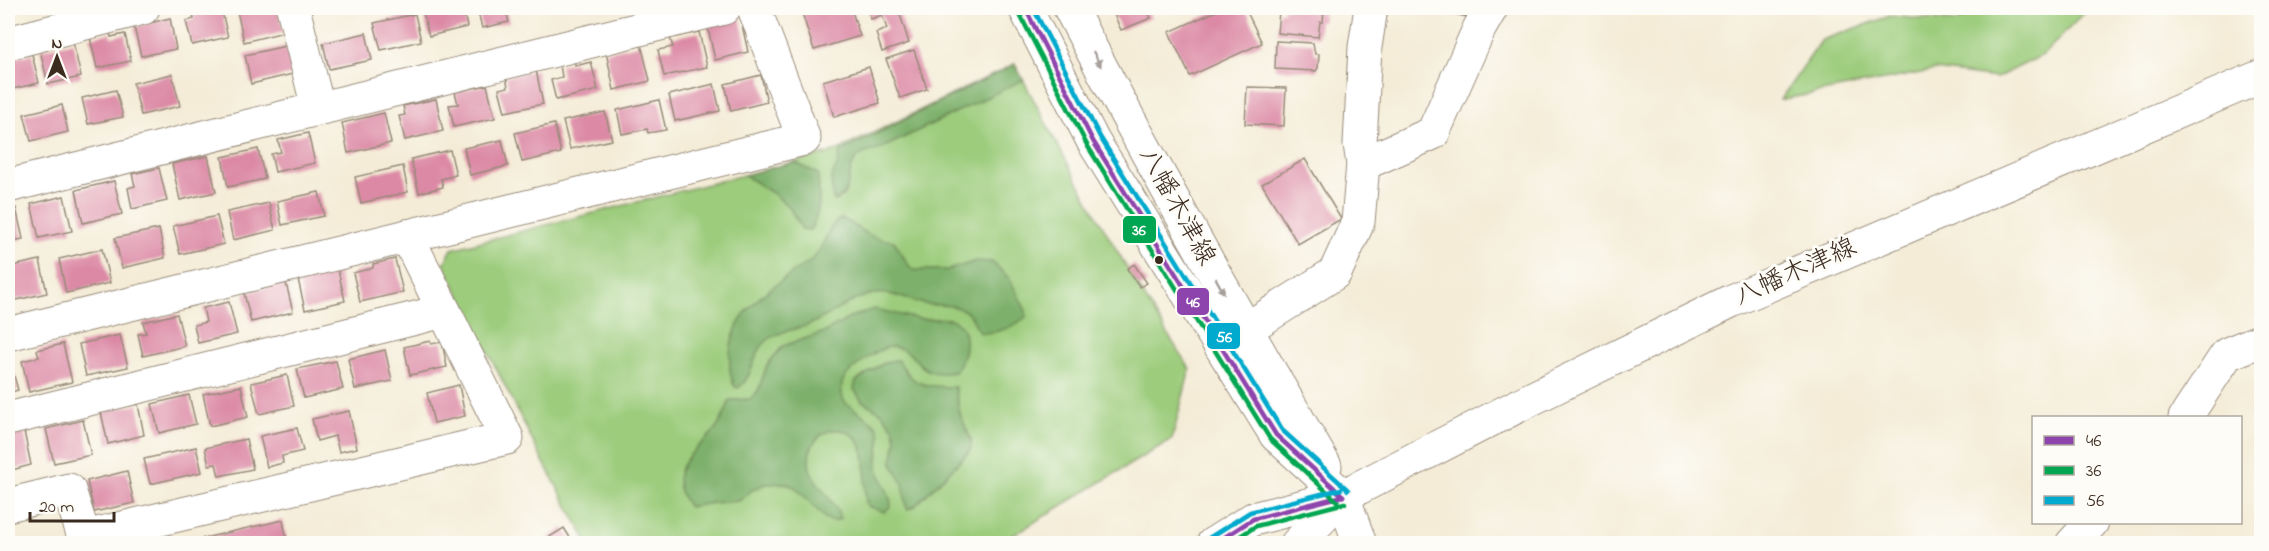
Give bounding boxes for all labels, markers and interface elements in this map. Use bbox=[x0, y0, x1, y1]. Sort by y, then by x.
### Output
north arrow bbox=[27, 27, 87, 87]
text: N bbox=[52, 32, 63, 56]
one-way arrow bbox=[1092, 51, 1101, 68]
street label: 八幡木津線 bbox=[1128, 141, 1224, 273]
line badge: 36 bbox=[1122, 215, 1157, 244]
text: 36 bbox=[1131, 219, 1147, 243]
street label: 八幡木津線 bbox=[1729, 229, 1863, 317]
unlabelled marker bbox=[1153, 254, 1165, 266]
one-way arrow bbox=[1215, 278, 1225, 295]
line badge: 46 bbox=[1176, 287, 1210, 316]
text: 46 bbox=[1185, 291, 1201, 315]
line badge: 56 bbox=[1206, 322, 1241, 350]
text: 56 bbox=[1216, 326, 1233, 350]
legend bbox=[2032, 416, 2242, 524]
text: 46 bbox=[2086, 429, 2101, 455]
text: 36 bbox=[2086, 459, 2101, 485]
scale bar bbox=[30, 485, 114, 523]
text: 56 bbox=[2086, 489, 2104, 515]
text: 20 m bbox=[39, 495, 74, 521]

